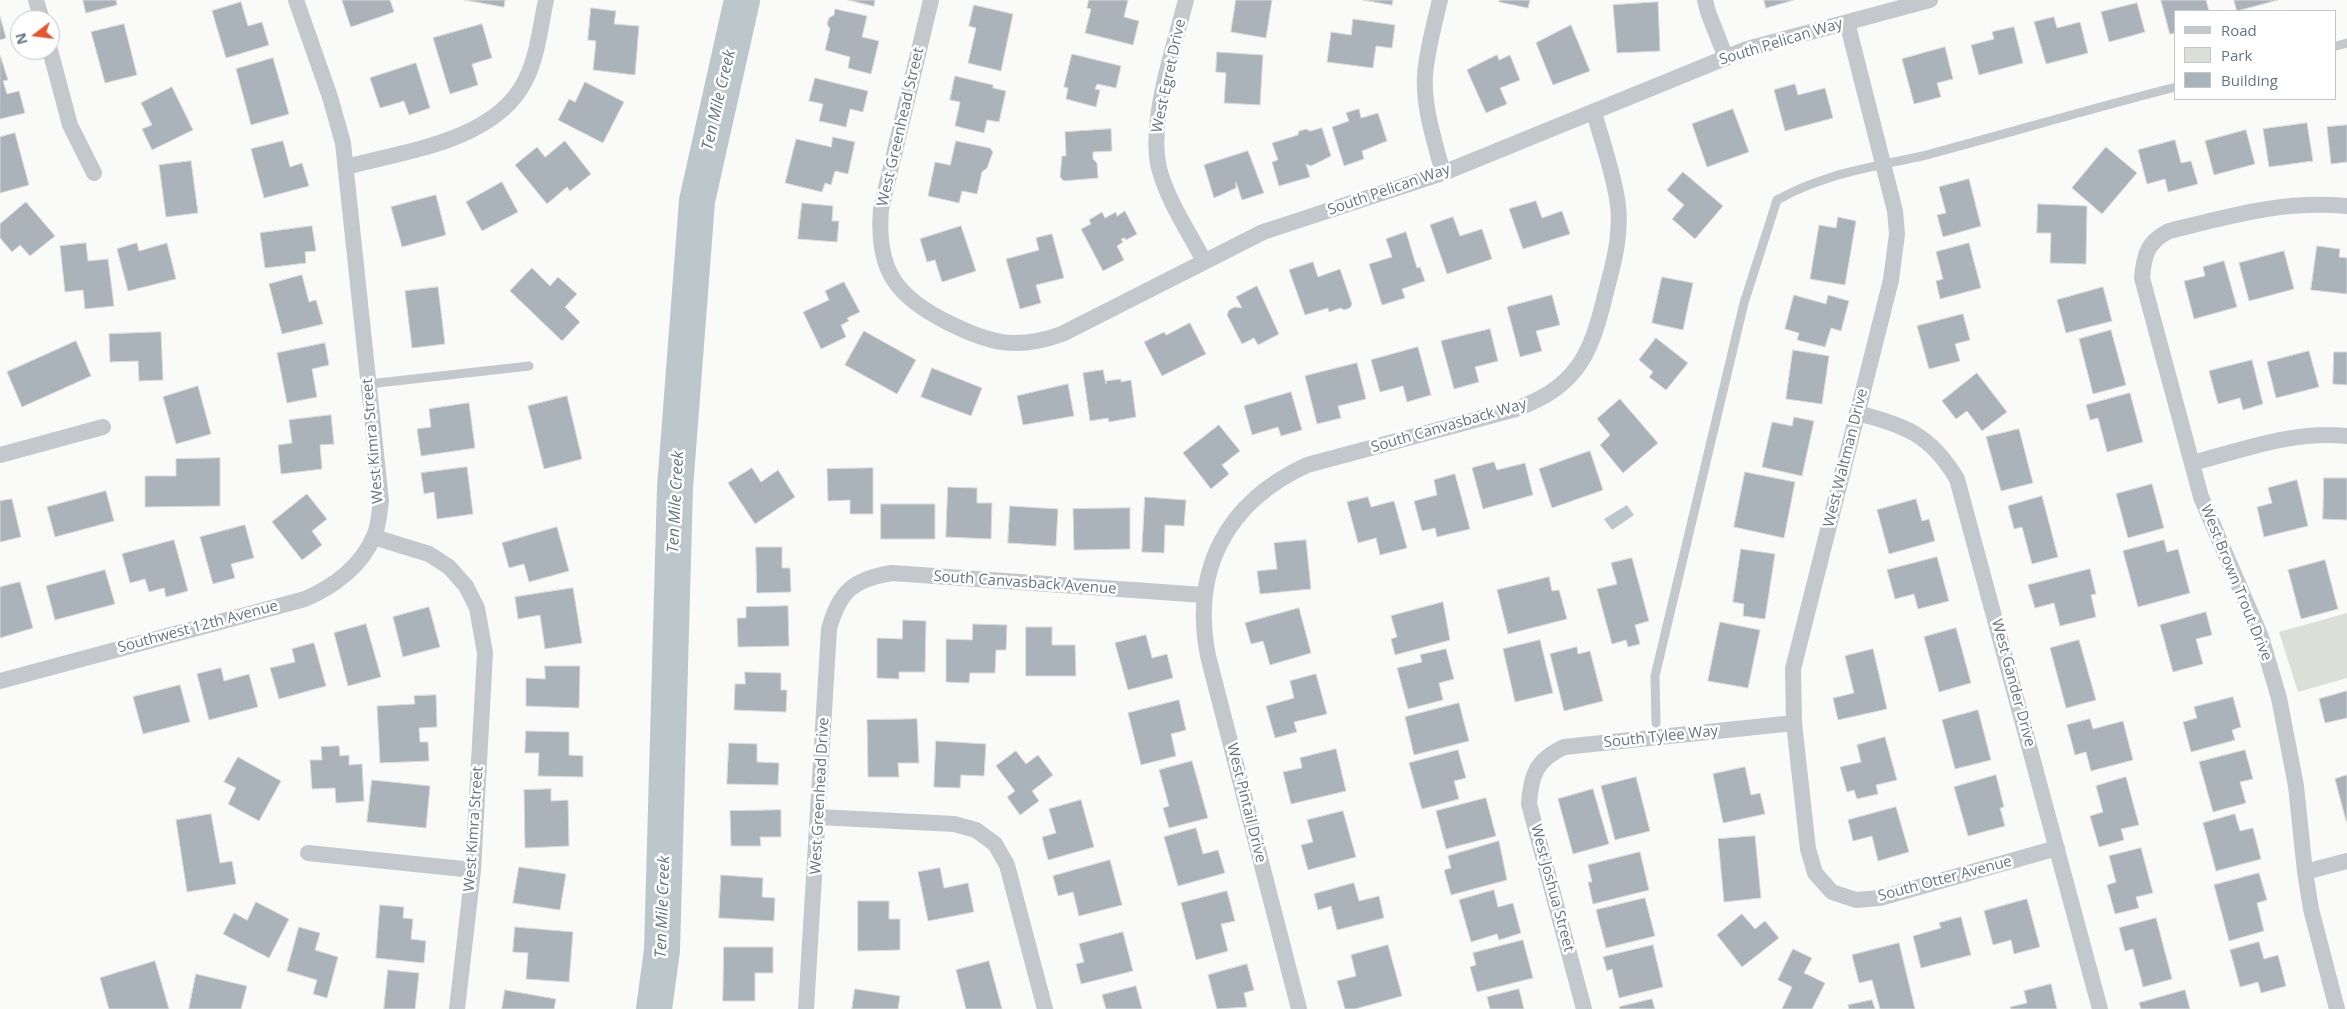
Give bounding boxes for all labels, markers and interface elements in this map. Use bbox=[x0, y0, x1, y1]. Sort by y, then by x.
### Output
north arrow bbox=[10, 10, 60, 60]
legend bbox=[2174, 10, 2337, 100]
street label: South Pelican Way bbox=[1717, 15, 1845, 69]
street label: West Egret Drive bbox=[1148, 18, 1190, 134]
text: Road bbox=[2221, 20, 2257, 40]
text: N bbox=[10, 31, 32, 47]
text: Park bbox=[2221, 45, 2252, 65]
street label: West Greenhead Street bbox=[874, 46, 928, 208]
water label: Ten Mile Creek bbox=[698, 48, 740, 152]
text: Building bbox=[2221, 70, 2278, 90]
street label: South Pelican Way bbox=[1325, 161, 1453, 219]
street label: West Kimra Street bbox=[359, 378, 387, 504]
street label: West Waltman Drive bbox=[1820, 387, 1872, 529]
street label: South Canvasback Way bbox=[1369, 395, 1529, 457]
water label: Ten Mile Creek bbox=[664, 450, 688, 554]
street label: West Brown Trout Drive bbox=[2196, 502, 2276, 664]
street label: South Canvasback Avenue bbox=[933, 568, 1117, 598]
street label: Southwest 12th Avenue bbox=[116, 597, 280, 657]
street label: West Gander Drive bbox=[1987, 617, 2039, 749]
street label: West Greenhead Drive bbox=[807, 717, 833, 875]
street label: South Tylee Way bbox=[1603, 722, 1719, 752]
street label: West Pintail Drive bbox=[1222, 741, 1270, 865]
street label: West Kimra Street bbox=[461, 766, 487, 892]
street label: West Joshua Street bbox=[1526, 822, 1578, 954]
street label: South Otter Avenue bbox=[1876, 852, 2014, 906]
water label: Ten Mile Creek bbox=[652, 855, 674, 959]

